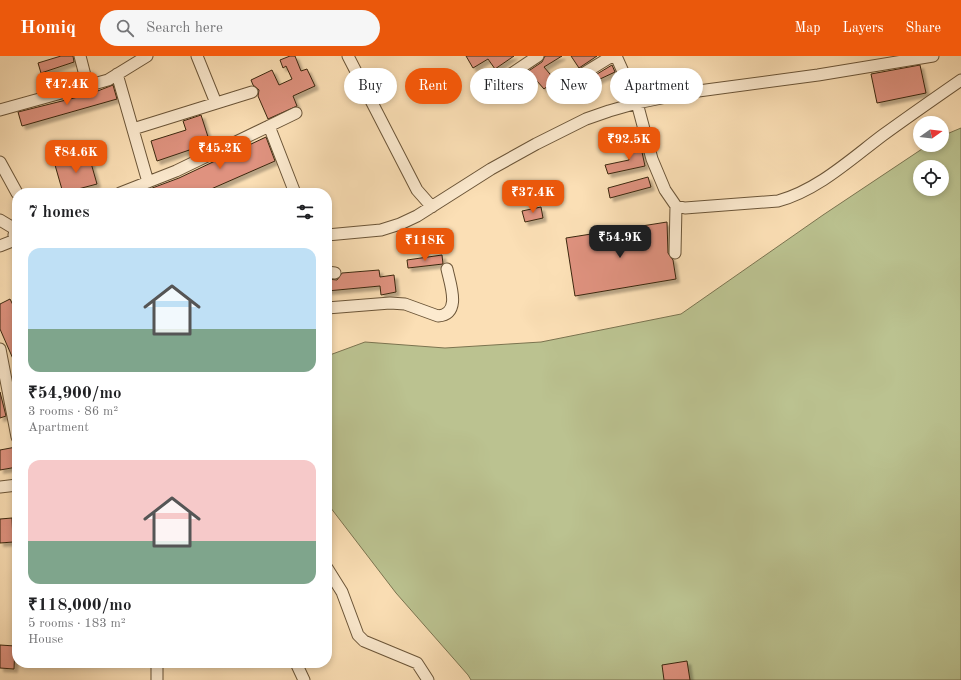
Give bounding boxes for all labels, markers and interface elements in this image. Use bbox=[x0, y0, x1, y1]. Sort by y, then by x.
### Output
search box bbox=[100, 10, 380, 46]
icon: search bbox=[114, 17, 136, 39]
text: Homiq bbox=[20, 19, 76, 38]
text: Search here bbox=[146, 21, 223, 36]
text: Map bbox=[795, 21, 821, 35]
text: Layers bbox=[843, 21, 884, 35]
text: Share bbox=[906, 21, 941, 35]
chip: Buy bbox=[344, 68, 397, 104]
chip: Rent bbox=[405, 68, 462, 104]
chip: Filters bbox=[470, 68, 538, 104]
chip: New bbox=[546, 68, 602, 104]
chip: Apartment bbox=[610, 68, 703, 104]
pin: ₹47.4K bbox=[34, 72, 100, 106]
text: ₹47.4K bbox=[45, 78, 89, 91]
north arrow bbox=[913, 116, 949, 152]
map controls bbox=[913, 116, 949, 196]
pin: ₹92.5K bbox=[596, 127, 662, 161]
text: ₹92.5K bbox=[607, 133, 651, 146]
pin: ₹45.2K bbox=[187, 136, 253, 170]
pin: ₹84.6K bbox=[43, 140, 109, 174]
text: ₹45.2K bbox=[198, 142, 242, 155]
text: ₹84.6K bbox=[54, 146, 98, 159]
button: locate bbox=[913, 160, 949, 196]
pin: ₹37.4K bbox=[500, 180, 566, 214]
text: ₹37.4K bbox=[511, 186, 555, 199]
icon: filters bbox=[294, 201, 316, 223]
text: 7 homes bbox=[28, 204, 90, 221]
pin: ₹54.9K bbox=[587, 225, 653, 259]
pin: ₹118K bbox=[397, 228, 453, 262]
text: ₹54.9K bbox=[598, 231, 642, 244]
text: ₹118K bbox=[405, 234, 445, 247]
icon: home bbox=[136, 274, 208, 346]
text: ₹54,900/mo bbox=[28, 385, 122, 402]
text: 3 rooms · 86 m² bbox=[28, 405, 118, 418]
text: Apartment bbox=[28, 421, 89, 434]
icon: home bbox=[136, 486, 208, 558]
text: ₹118,000/mo bbox=[28, 597, 131, 614]
text: 5 rooms · 183 m² bbox=[28, 617, 126, 630]
text: House bbox=[28, 633, 63, 646]

